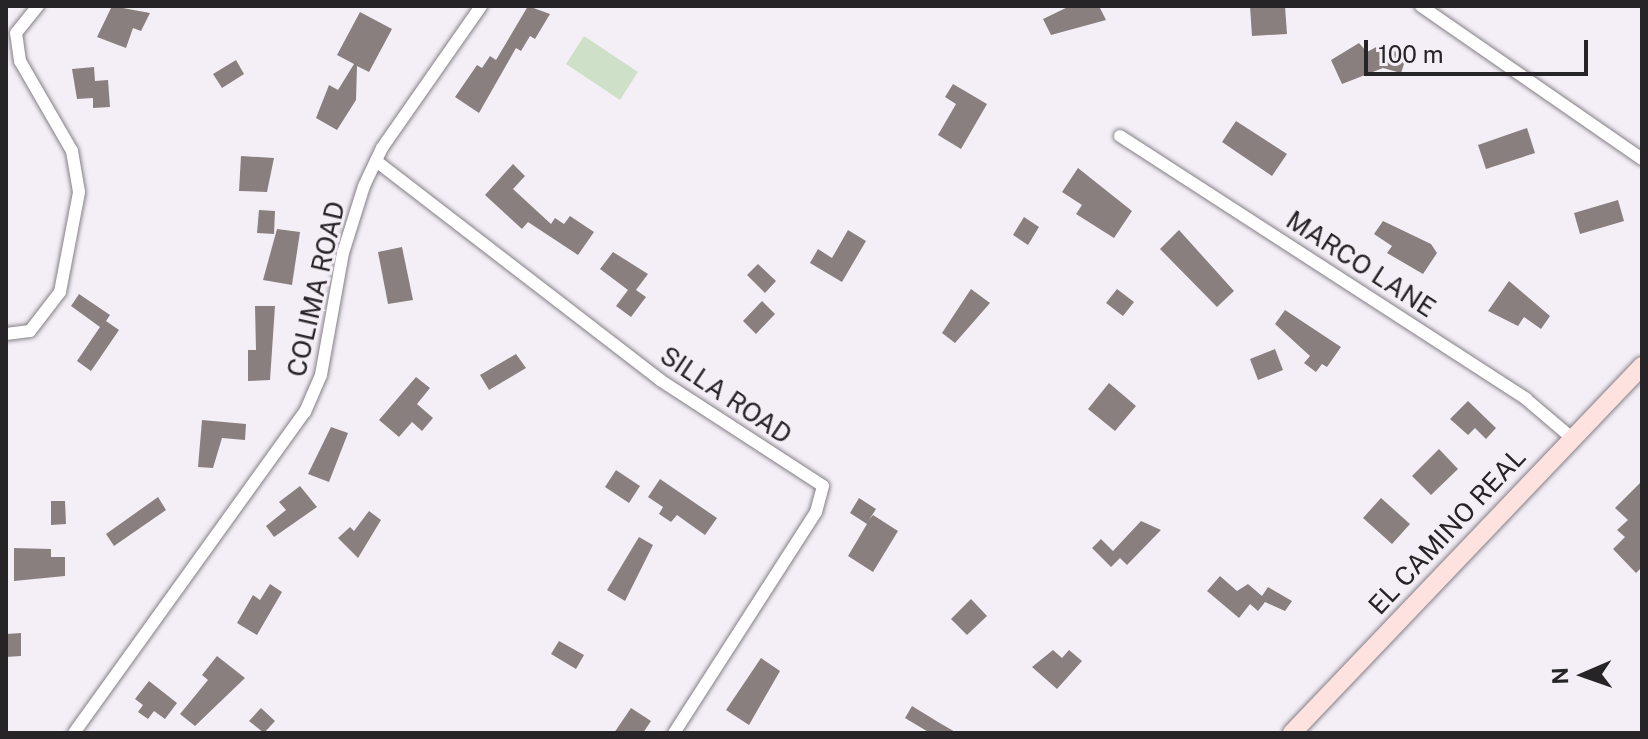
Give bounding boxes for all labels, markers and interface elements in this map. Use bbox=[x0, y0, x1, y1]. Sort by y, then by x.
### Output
scale bar bbox=[1368, 24, 1592, 74]
text: 100 m bbox=[1378, 40, 1444, 68]
street label: COLIMA ROAD bbox=[281, 198, 351, 380]
street label: MARCO LANE bbox=[1280, 204, 1442, 324]
street label: SILLA ROAD bbox=[654, 340, 798, 450]
street label: EL CAMINO REAL bbox=[1362, 441, 1532, 621]
north arrow bbox=[1544, 635, 1624, 715]
text: N bbox=[1547, 667, 1573, 685]

